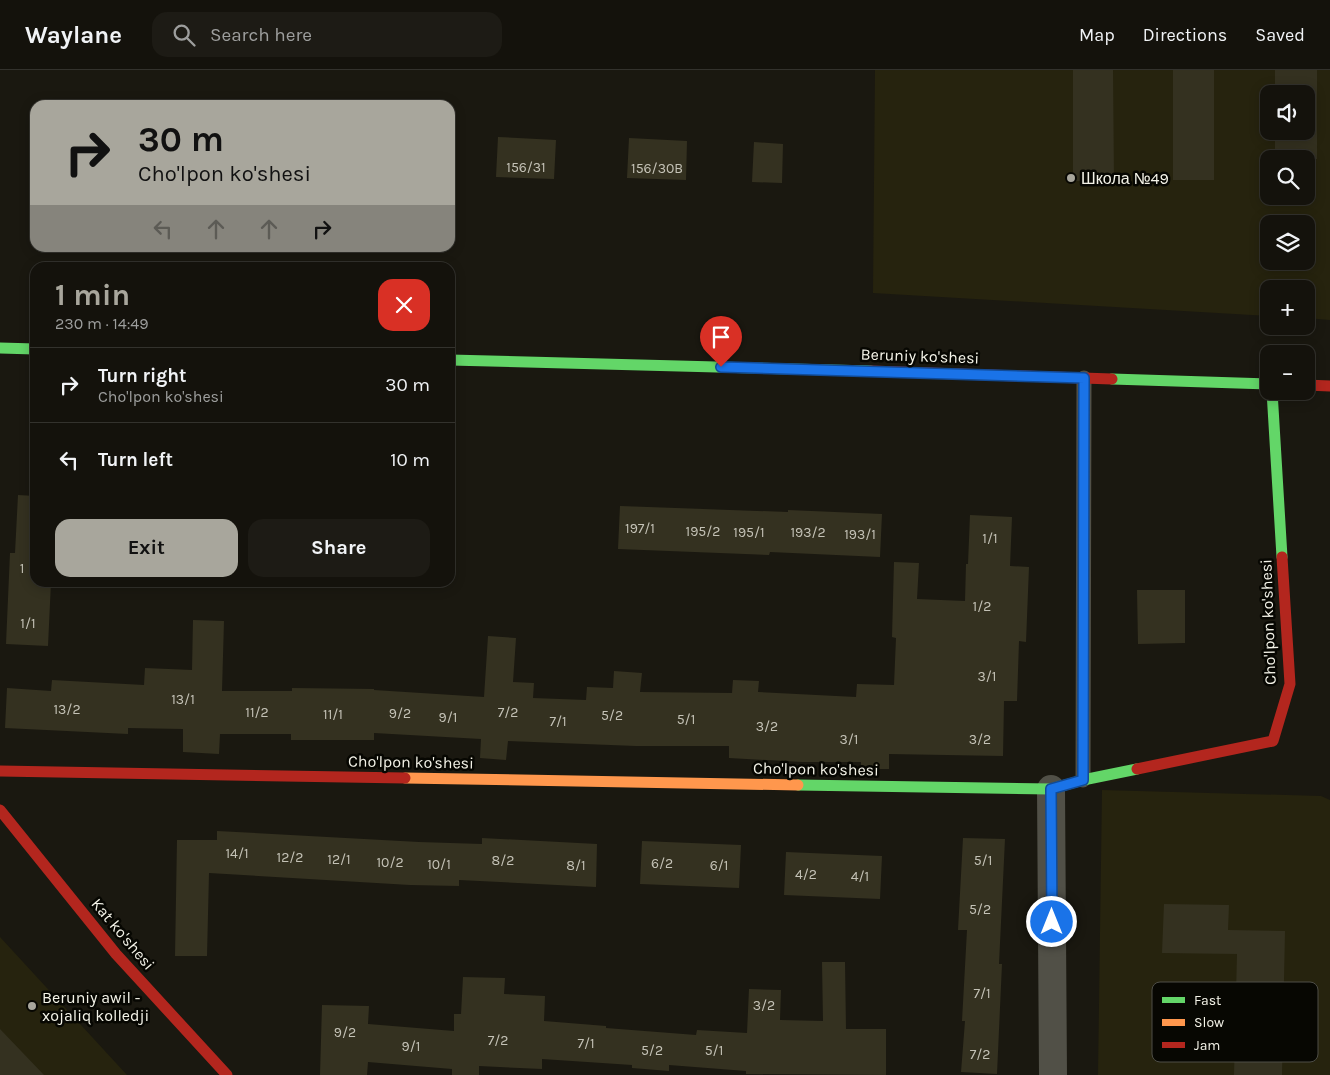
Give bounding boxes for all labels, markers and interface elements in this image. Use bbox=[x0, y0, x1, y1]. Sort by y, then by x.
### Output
search box bbox=[152, 12, 502, 57]
text: Waylane bbox=[25, 21, 122, 49]
icon: search bbox=[170, 21, 198, 49]
text: Search here bbox=[210, 24, 312, 46]
text: Map bbox=[1079, 24, 1115, 46]
text: Directions bbox=[1143, 24, 1227, 46]
text: Saved bbox=[1255, 24, 1305, 46]
map controls bbox=[1260, 85, 1315, 400]
button: sound bbox=[1260, 85, 1315, 140]
text: 30 m bbox=[138, 119, 224, 160]
icon: right bbox=[55, 120, 120, 185]
button: search bbox=[1260, 150, 1315, 205]
house number: 156/31 bbox=[506, 159, 546, 176]
house number: 156/30B bbox=[631, 160, 683, 177]
text: Cho'lpon ko'shesi bbox=[138, 161, 311, 187]
place label: Школа №49 bbox=[1081, 169, 1169, 188]
marker: Школа №49 bbox=[1065, 172, 1077, 184]
icon: left bbox=[149, 215, 177, 243]
icon: ahead bbox=[202, 215, 230, 243]
icon: ahead bbox=[255, 215, 283, 243]
icon: right bbox=[308, 215, 336, 243]
button: layers bbox=[1260, 215, 1315, 270]
text: 1 min bbox=[55, 277, 130, 313]
button: close bbox=[378, 279, 430, 331]
button: + bbox=[1260, 280, 1315, 335]
text: 230 m · 14:49 bbox=[55, 314, 149, 333]
pin bbox=[700, 316, 742, 367]
icon: arrive bbox=[707, 323, 735, 351]
street label: Beruniy ko'shesi bbox=[860, 344, 980, 368]
button: − bbox=[1260, 345, 1315, 400]
text: Turn right bbox=[98, 365, 187, 387]
icon: right bbox=[55, 371, 83, 399]
text: 30 m bbox=[385, 374, 430, 396]
text: Cho'lpon ko'shesi bbox=[98, 387, 224, 406]
icon: left bbox=[55, 446, 83, 474]
text: Turn left bbox=[98, 449, 173, 471]
text: 10 m bbox=[390, 449, 430, 471]
button: Exit bbox=[55, 519, 238, 577]
button: Share bbox=[248, 519, 430, 577]
house number: 197/1 bbox=[625, 520, 655, 537]
house number: 195/2 bbox=[686, 523, 720, 540]
house number: 195/1 bbox=[733, 524, 765, 541]
house number: 193/2 bbox=[790, 524, 826, 541]
house number: 193/1 bbox=[844, 526, 876, 543]
house number: 1/1 bbox=[982, 530, 998, 547]
street label: Cho'lpon ko'shesi bbox=[1256, 559, 1280, 685]
house number: 1 bbox=[20, 560, 24, 577]
house number: 1/2 bbox=[973, 598, 991, 615]
house number: 1/1 bbox=[20, 615, 36, 632]
house number: 3/1 bbox=[978, 668, 996, 685]
house number: 13/1 bbox=[171, 691, 195, 708]
house number: 13/2 bbox=[53, 701, 81, 718]
house number: 11/2 bbox=[245, 704, 269, 721]
house number: 7/2 bbox=[498, 704, 518, 721]
house number: 9/2 bbox=[389, 705, 411, 722]
house number: 11/1 bbox=[323, 706, 343, 723]
house number: 5/2 bbox=[601, 707, 623, 724]
house number: 9/1 bbox=[439, 709, 457, 726]
house number: 5/1 bbox=[677, 711, 695, 728]
house number: 7/1 bbox=[549, 713, 567, 730]
house number: 3/2 bbox=[756, 718, 778, 735]
house number: 3/1 bbox=[840, 731, 858, 748]
house number: 3/2 bbox=[969, 731, 991, 748]
street label: Cho'lpon ko'shesi bbox=[348, 751, 474, 773]
street label: Cho'lpon ko'shesi bbox=[753, 758, 879, 780]
house number: 14/1 bbox=[225, 845, 249, 862]
house number: 12/2 bbox=[277, 849, 303, 866]
house number: 12/1 bbox=[327, 851, 351, 868]
house number: 8/2 bbox=[492, 852, 514, 869]
house number: 5/1 bbox=[974, 852, 992, 869]
house number: 10/2 bbox=[376, 854, 404, 871]
house number: 6/2 bbox=[651, 855, 673, 872]
house number: 10/1 bbox=[427, 856, 451, 873]
house number: 8/1 bbox=[566, 857, 586, 874]
house number: 6/1 bbox=[710, 857, 728, 874]
house number: 4/2 bbox=[795, 866, 817, 883]
house number: 4/1 bbox=[851, 868, 869, 885]
street label: Kat ko'shesi bbox=[88, 894, 158, 974]
position arrow bbox=[1025, 895, 1077, 947]
house number: 5/2 bbox=[969, 901, 991, 918]
legend bbox=[1152, 982, 1318, 1062]
house number: 7/1 bbox=[973, 985, 991, 1002]
place label: Beruniy awil - xojaliq kolledji bbox=[42, 988, 149, 1025]
text: Fast bbox=[1194, 992, 1221, 1009]
house number: 3/2 bbox=[753, 997, 775, 1014]
marker: Beruniy awil - xojaliq kolledji bbox=[26, 1000, 38, 1012]
text: Slow bbox=[1194, 1014, 1224, 1031]
house number: 9/2 bbox=[334, 1024, 356, 1041]
house number: 7/2 bbox=[488, 1032, 508, 1049]
house number: 7/1 bbox=[577, 1035, 595, 1052]
text: Jam bbox=[1194, 1037, 1220, 1054]
house number: 9/1 bbox=[402, 1038, 420, 1055]
house number: 5/2 bbox=[641, 1042, 663, 1059]
house number: 5/1 bbox=[705, 1042, 723, 1059]
house number: 7/2 bbox=[970, 1046, 990, 1063]

